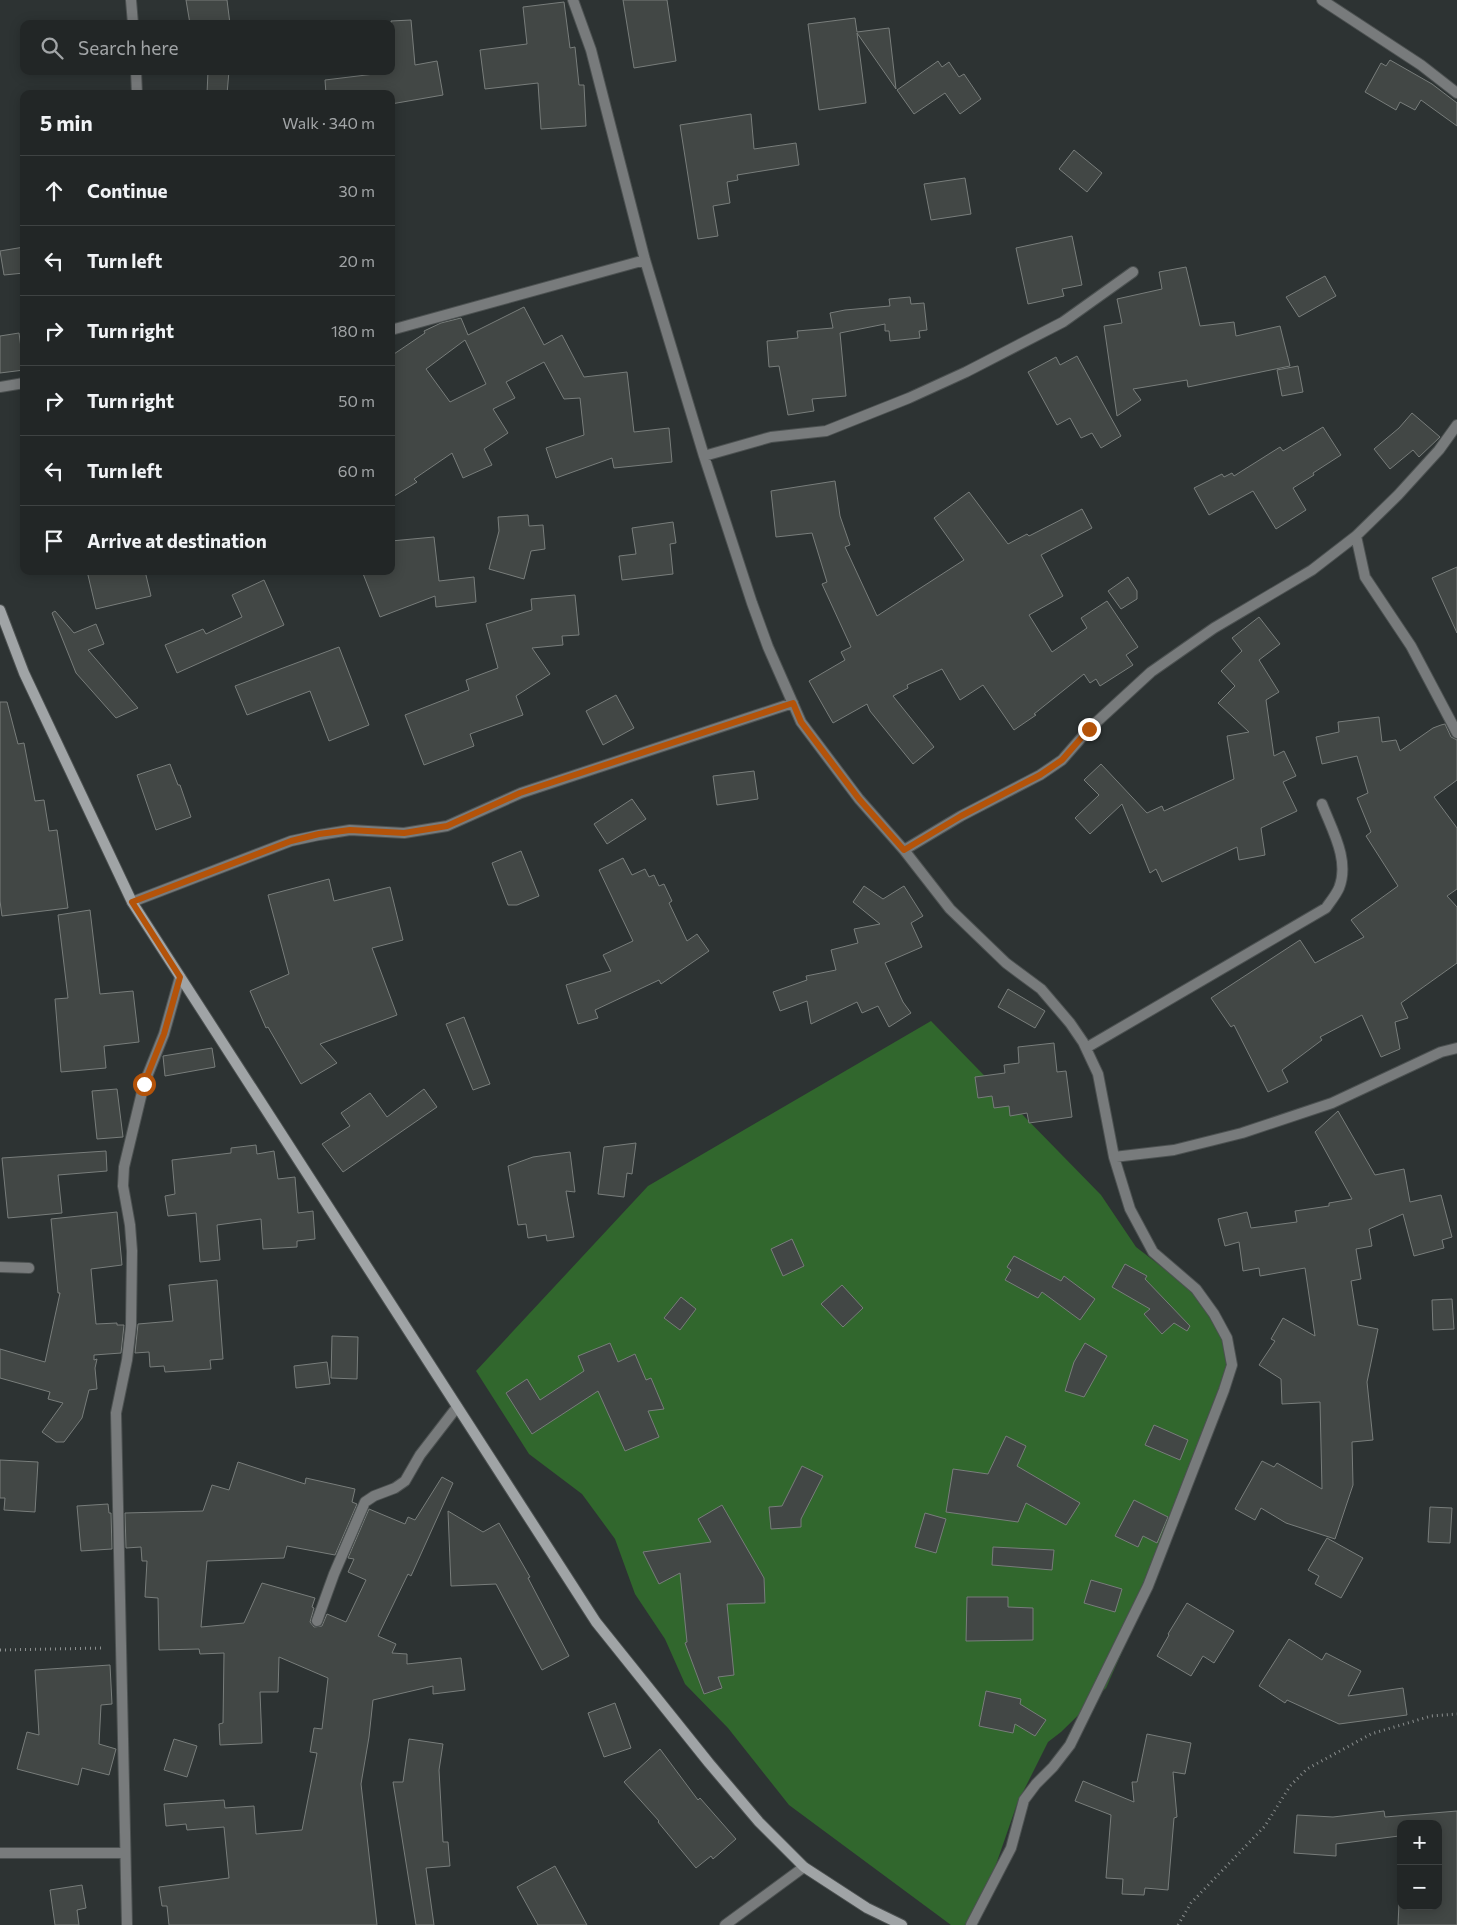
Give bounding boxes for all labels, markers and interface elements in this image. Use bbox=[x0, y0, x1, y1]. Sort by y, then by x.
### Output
search box bbox=[20, 20, 395, 75]
icon: search bbox=[38, 34, 66, 62]
text: Search here bbox=[78, 36, 178, 59]
text: 5 min bbox=[40, 110, 93, 135]
text: Walk · 340 m bbox=[282, 113, 375, 132]
icon: ahead bbox=[40, 177, 68, 205]
text: Continue bbox=[87, 179, 167, 202]
text: 30 m bbox=[338, 181, 375, 200]
icon: left bbox=[40, 247, 68, 275]
text: Turn left bbox=[87, 249, 162, 272]
text: 20 m bbox=[339, 251, 375, 270]
icon: right bbox=[40, 317, 68, 345]
text: Turn right bbox=[87, 319, 174, 342]
text: 180 m bbox=[331, 321, 375, 340]
icon: right bbox=[40, 387, 68, 415]
text: Turn right bbox=[87, 389, 174, 412]
text: 50 m bbox=[338, 391, 375, 410]
icon: left bbox=[40, 457, 68, 485]
text: Turn left bbox=[87, 459, 162, 482]
text: 60 m bbox=[338, 461, 375, 480]
icon: arrive bbox=[40, 527, 68, 555]
text: Arrive at destination bbox=[87, 529, 267, 552]
route end bbox=[1078, 718, 1101, 741]
route start bbox=[133, 1073, 156, 1096]
map controls bbox=[1397, 1820, 1442, 1910]
button: + bbox=[1397, 1820, 1442, 1865]
button: − bbox=[1397, 1865, 1442, 1910]

